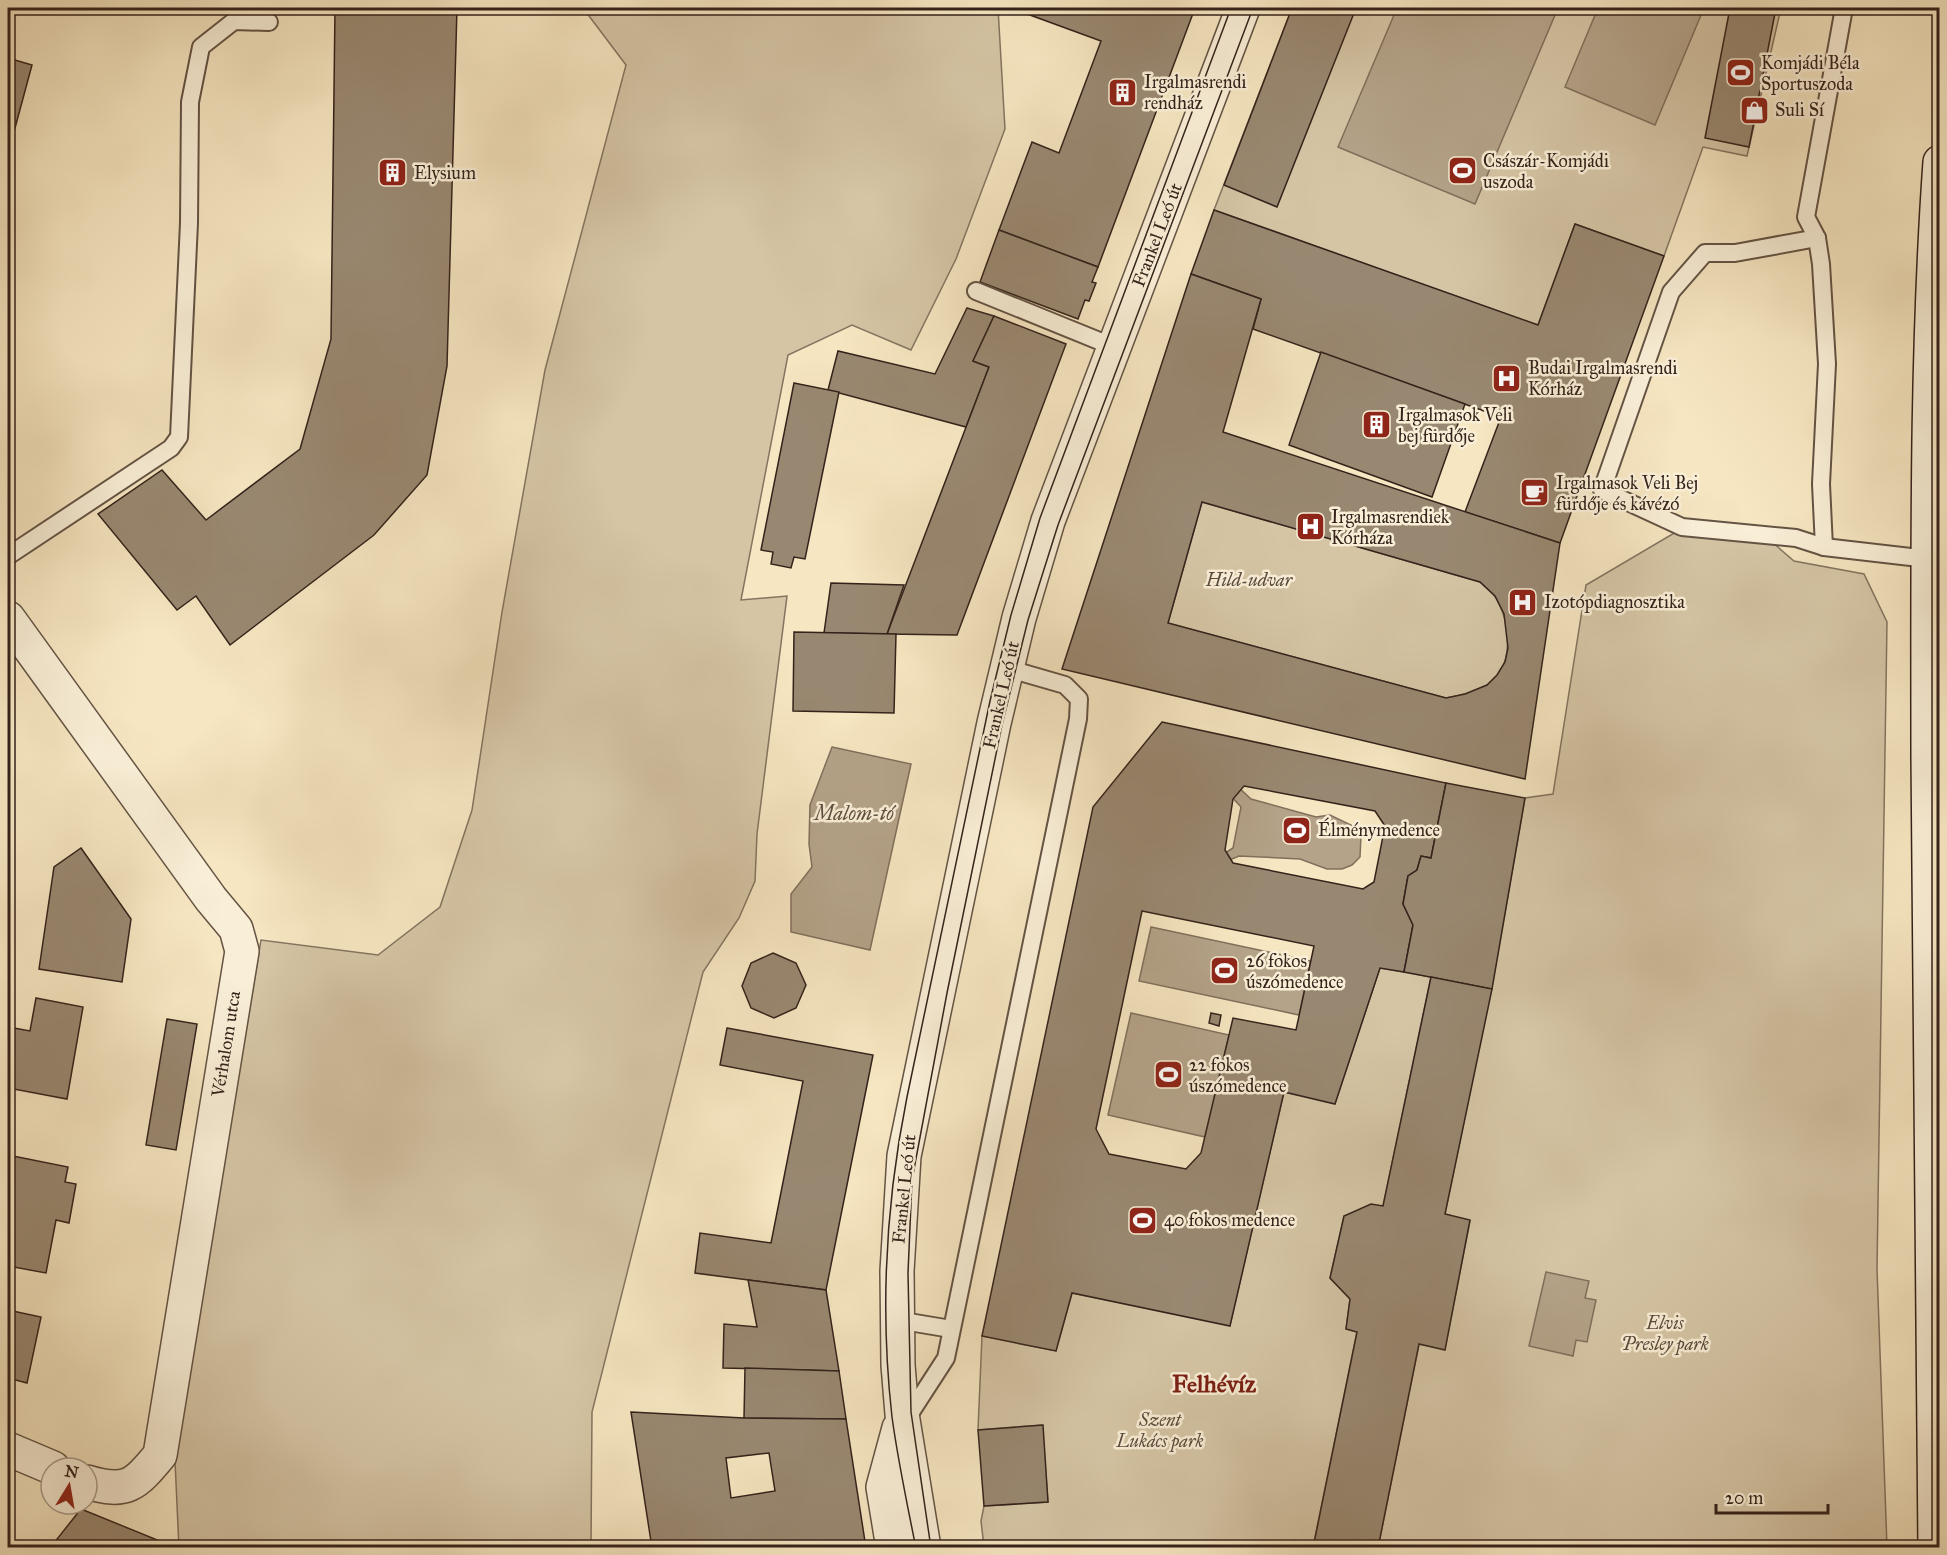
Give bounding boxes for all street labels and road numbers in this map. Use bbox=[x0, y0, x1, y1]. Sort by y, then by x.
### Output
street label: Frankel Leó út bbox=[1127, 179, 1187, 290]
street label: Frankel Leó út bbox=[978, 638, 1024, 751]
street label: Vérhalom utca bbox=[207, 989, 245, 1100]
street label: Frankel Leó út bbox=[887, 1133, 921, 1245]

